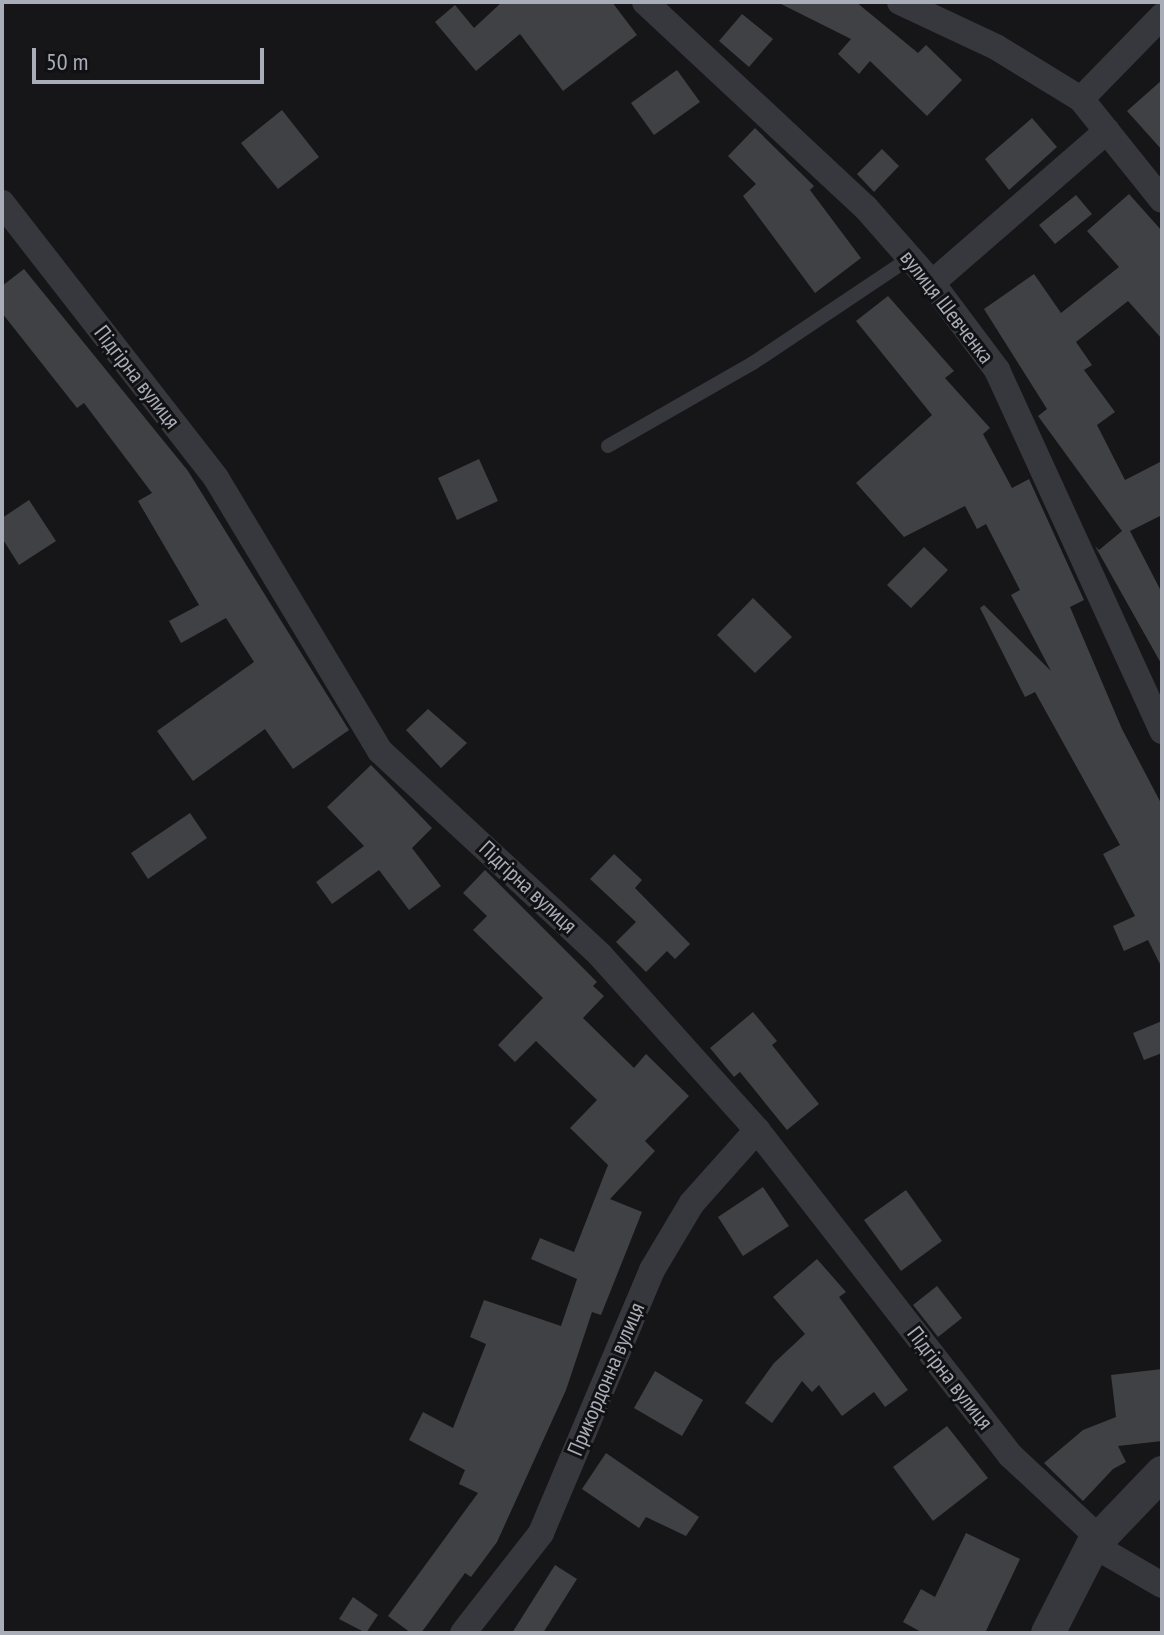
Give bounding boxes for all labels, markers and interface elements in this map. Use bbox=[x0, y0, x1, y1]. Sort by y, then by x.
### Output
scale bar bbox=[36, 32, 268, 82]
text: 50 m bbox=[46, 46, 88, 77]
street label: вулиця Шевченка bbox=[895, 245, 999, 369]
street label: Підгірна вулиця bbox=[89, 320, 185, 434]
street label: Підгірна вулиця bbox=[474, 835, 582, 939]
street label: Прикордонна вулиця bbox=[562, 1299, 650, 1459]
street label: Підгірна вулиця bbox=[902, 1321, 998, 1435]

